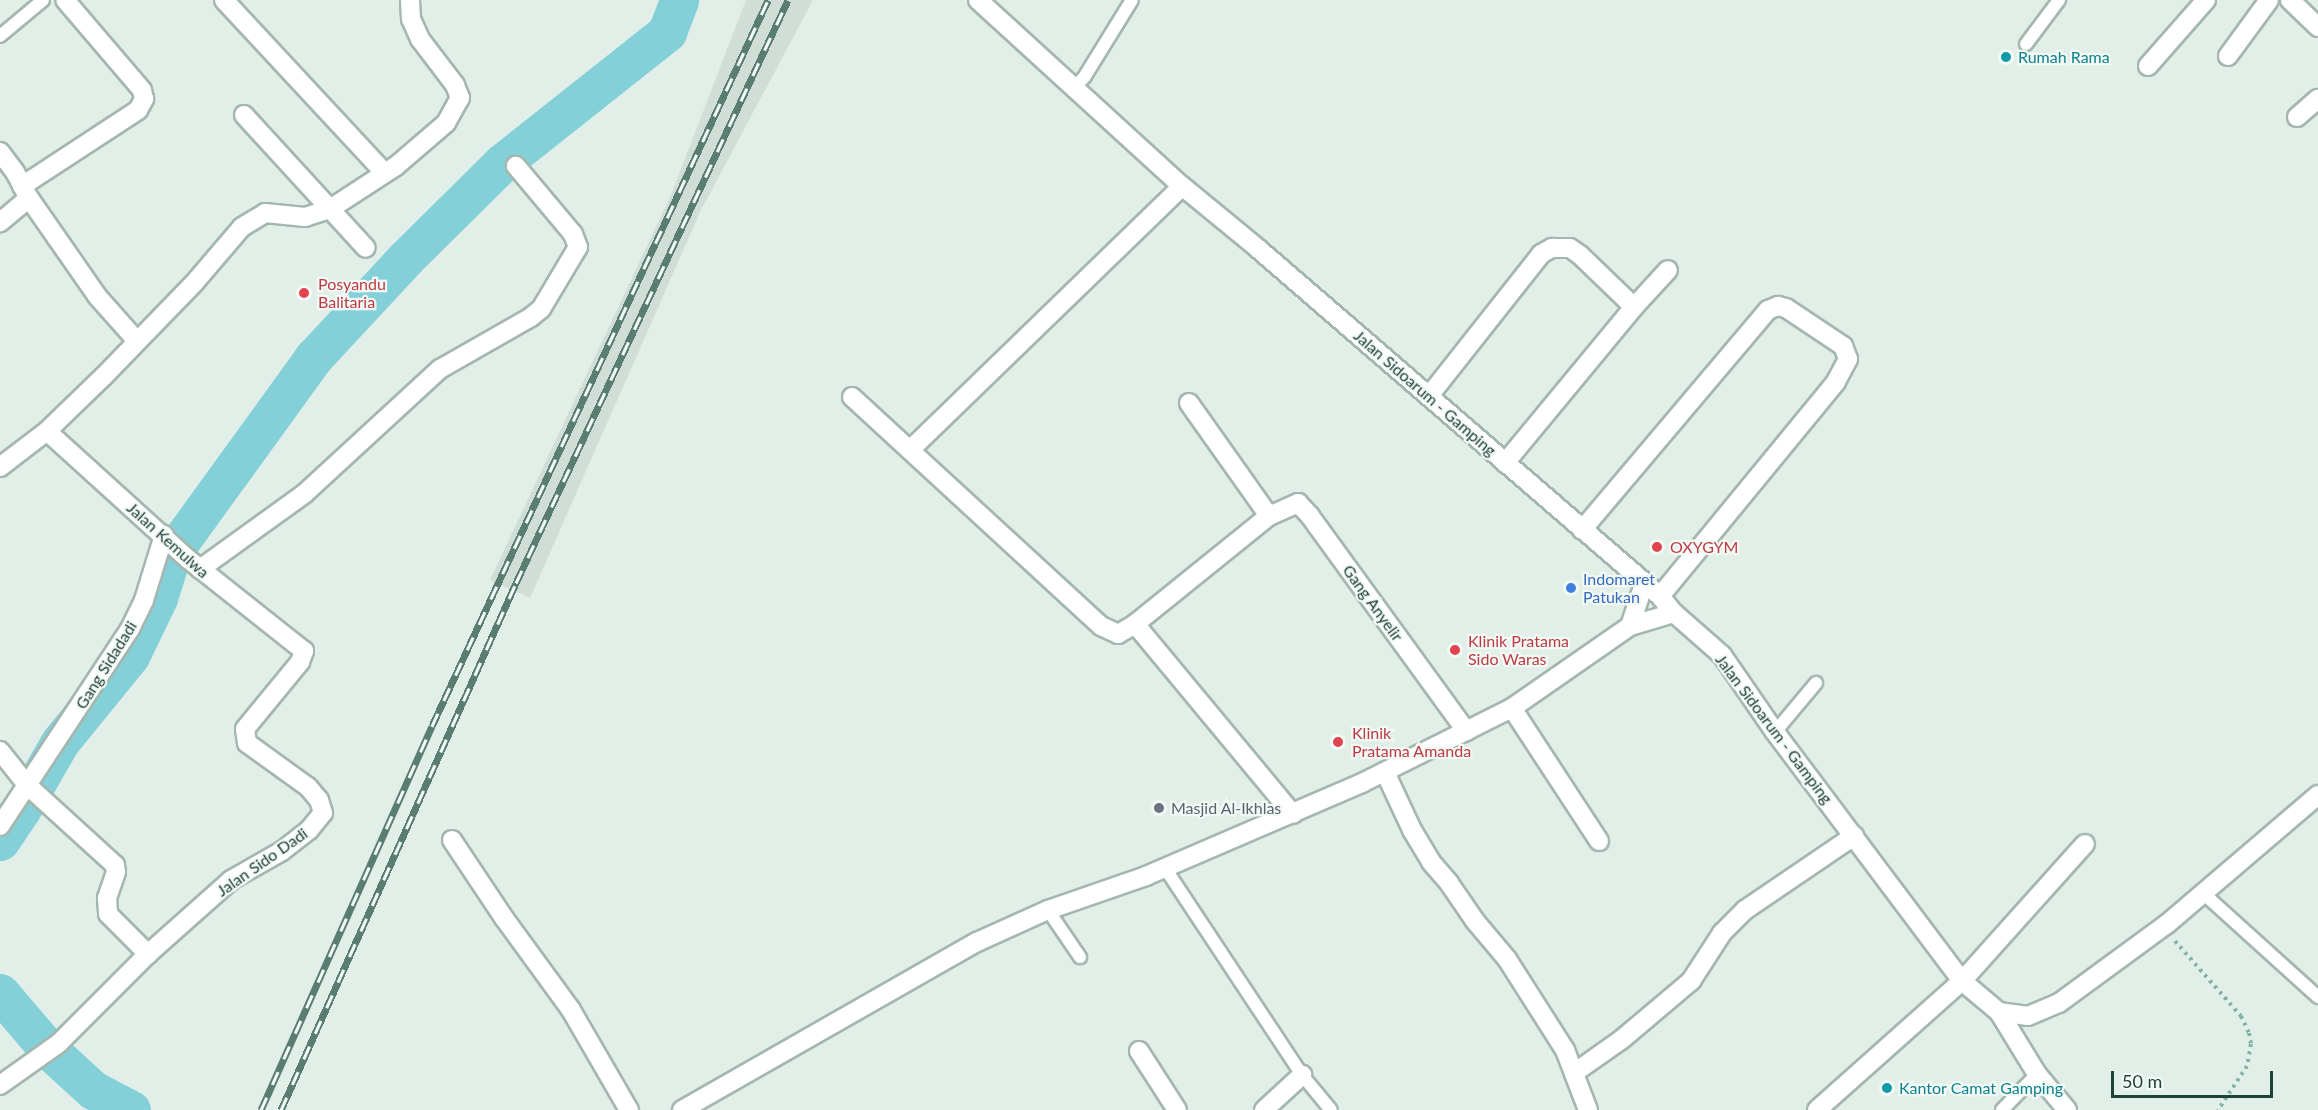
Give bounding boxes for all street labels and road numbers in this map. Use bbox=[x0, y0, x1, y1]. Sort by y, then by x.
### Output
street label: Jalan Sidoarum - Gamping bbox=[1350, 326, 1500, 460]
street label: Jalan Kemulwa bbox=[123, 498, 213, 582]
street label: Gang Anyelir bbox=[1339, 561, 1407, 645]
street label: Gang Sidadadi bbox=[71, 618, 141, 712]
street label: Jalan Sidoarum - Gamping bbox=[1711, 650, 1837, 808]
street label: Jalan Sido Dadi bbox=[213, 824, 311, 900]

